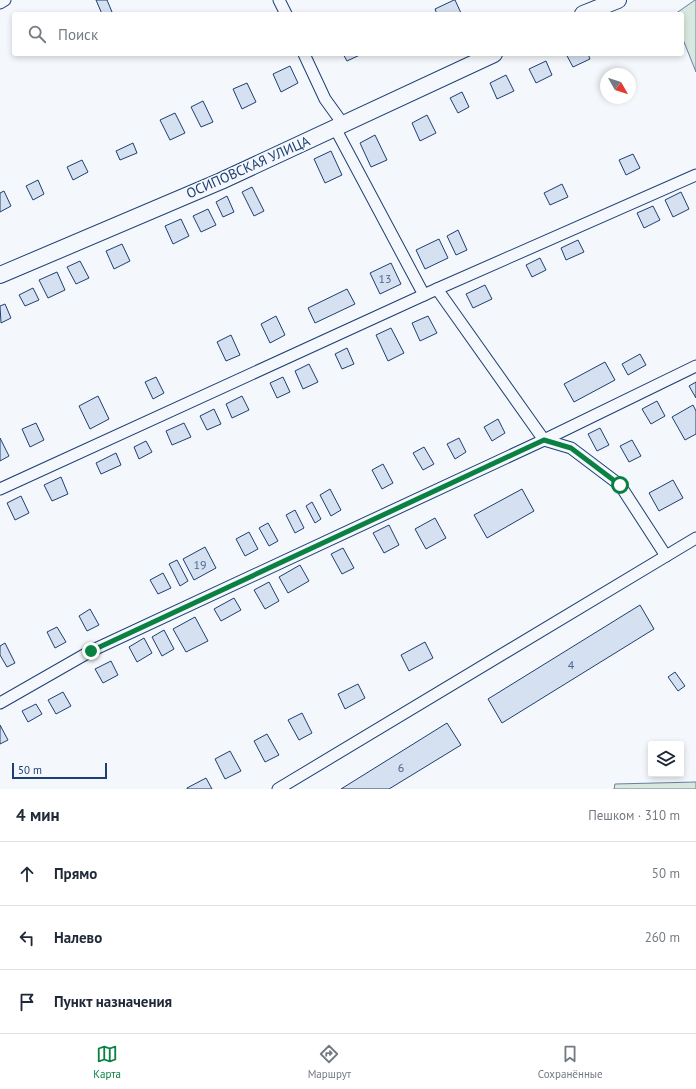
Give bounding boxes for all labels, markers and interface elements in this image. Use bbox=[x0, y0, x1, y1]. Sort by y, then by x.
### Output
search box bbox=[12, 12, 684, 56]
icon: search bbox=[26, 23, 48, 45]
text: Поиск bbox=[58, 25, 98, 44]
north arrow bbox=[600, 68, 636, 104]
street label: ОСИПОВСКАЯ УЛИЦА bbox=[183, 131, 313, 202]
house number: 13 bbox=[378, 271, 392, 286]
route start bbox=[611, 476, 629, 494]
house number: 19 bbox=[193, 557, 207, 572]
route end bbox=[82, 642, 100, 660]
house number: 4 bbox=[568, 657, 575, 672]
map controls bbox=[648, 741, 684, 777]
button: layers bbox=[648, 741, 684, 777]
house number: 6 bbox=[398, 760, 404, 775]
scale bar bbox=[12, 761, 107, 780]
text: 50 m bbox=[18, 763, 42, 777]
text: 4 мин bbox=[16, 804, 60, 826]
text: Пешком · 310 m bbox=[588, 807, 680, 824]
icon: ahead bbox=[16, 863, 38, 885]
text: Прямо bbox=[54, 864, 97, 883]
text: 50 m bbox=[652, 865, 680, 882]
icon: left bbox=[16, 927, 38, 949]
text: Налево bbox=[54, 928, 102, 947]
text: 260 m bbox=[645, 929, 680, 946]
icon: arrive bbox=[16, 991, 38, 1013]
text: Пункт назначения bbox=[54, 992, 172, 1011]
tab: Карта bbox=[93, 1043, 121, 1081]
tab: Маршрут bbox=[308, 1043, 351, 1081]
tab: Сохранённые bbox=[538, 1043, 603, 1081]

